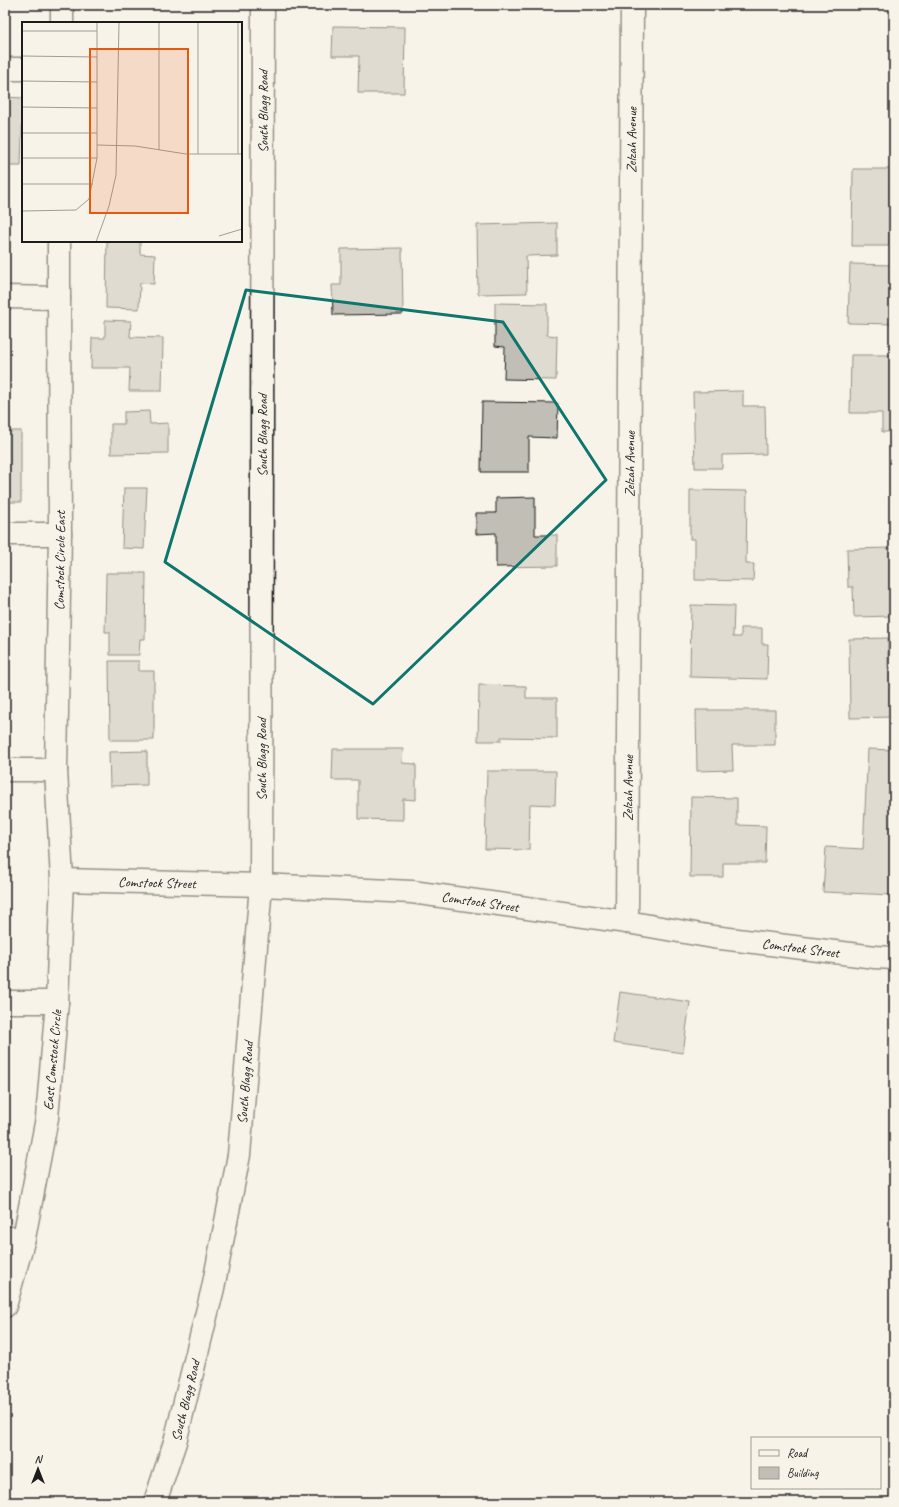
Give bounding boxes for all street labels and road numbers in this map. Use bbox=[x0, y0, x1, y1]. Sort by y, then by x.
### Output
street label: South Blagg Road bbox=[255, 67, 272, 153]
street label: Zelzah Avenue bbox=[623, 106, 640, 173]
street label: South Blagg Road bbox=[254, 391, 271, 477]
street label: Zelzah Avenue bbox=[621, 430, 639, 497]
street label: Comstock Circle East bbox=[51, 509, 69, 610]
street label: South Blagg Road bbox=[253, 715, 270, 801]
street label: Zelzah Avenue bbox=[620, 754, 637, 821]
street label: Comstock Street bbox=[118, 873, 197, 892]
street label: Comstock Street bbox=[440, 888, 521, 916]
street label: Comstock Street bbox=[761, 935, 842, 962]
street label: East Comstock Circle bbox=[40, 1008, 65, 1111]
street label: South Blagg Road bbox=[234, 1038, 257, 1125]
street label: South Blagg Road bbox=[168, 1356, 204, 1443]

